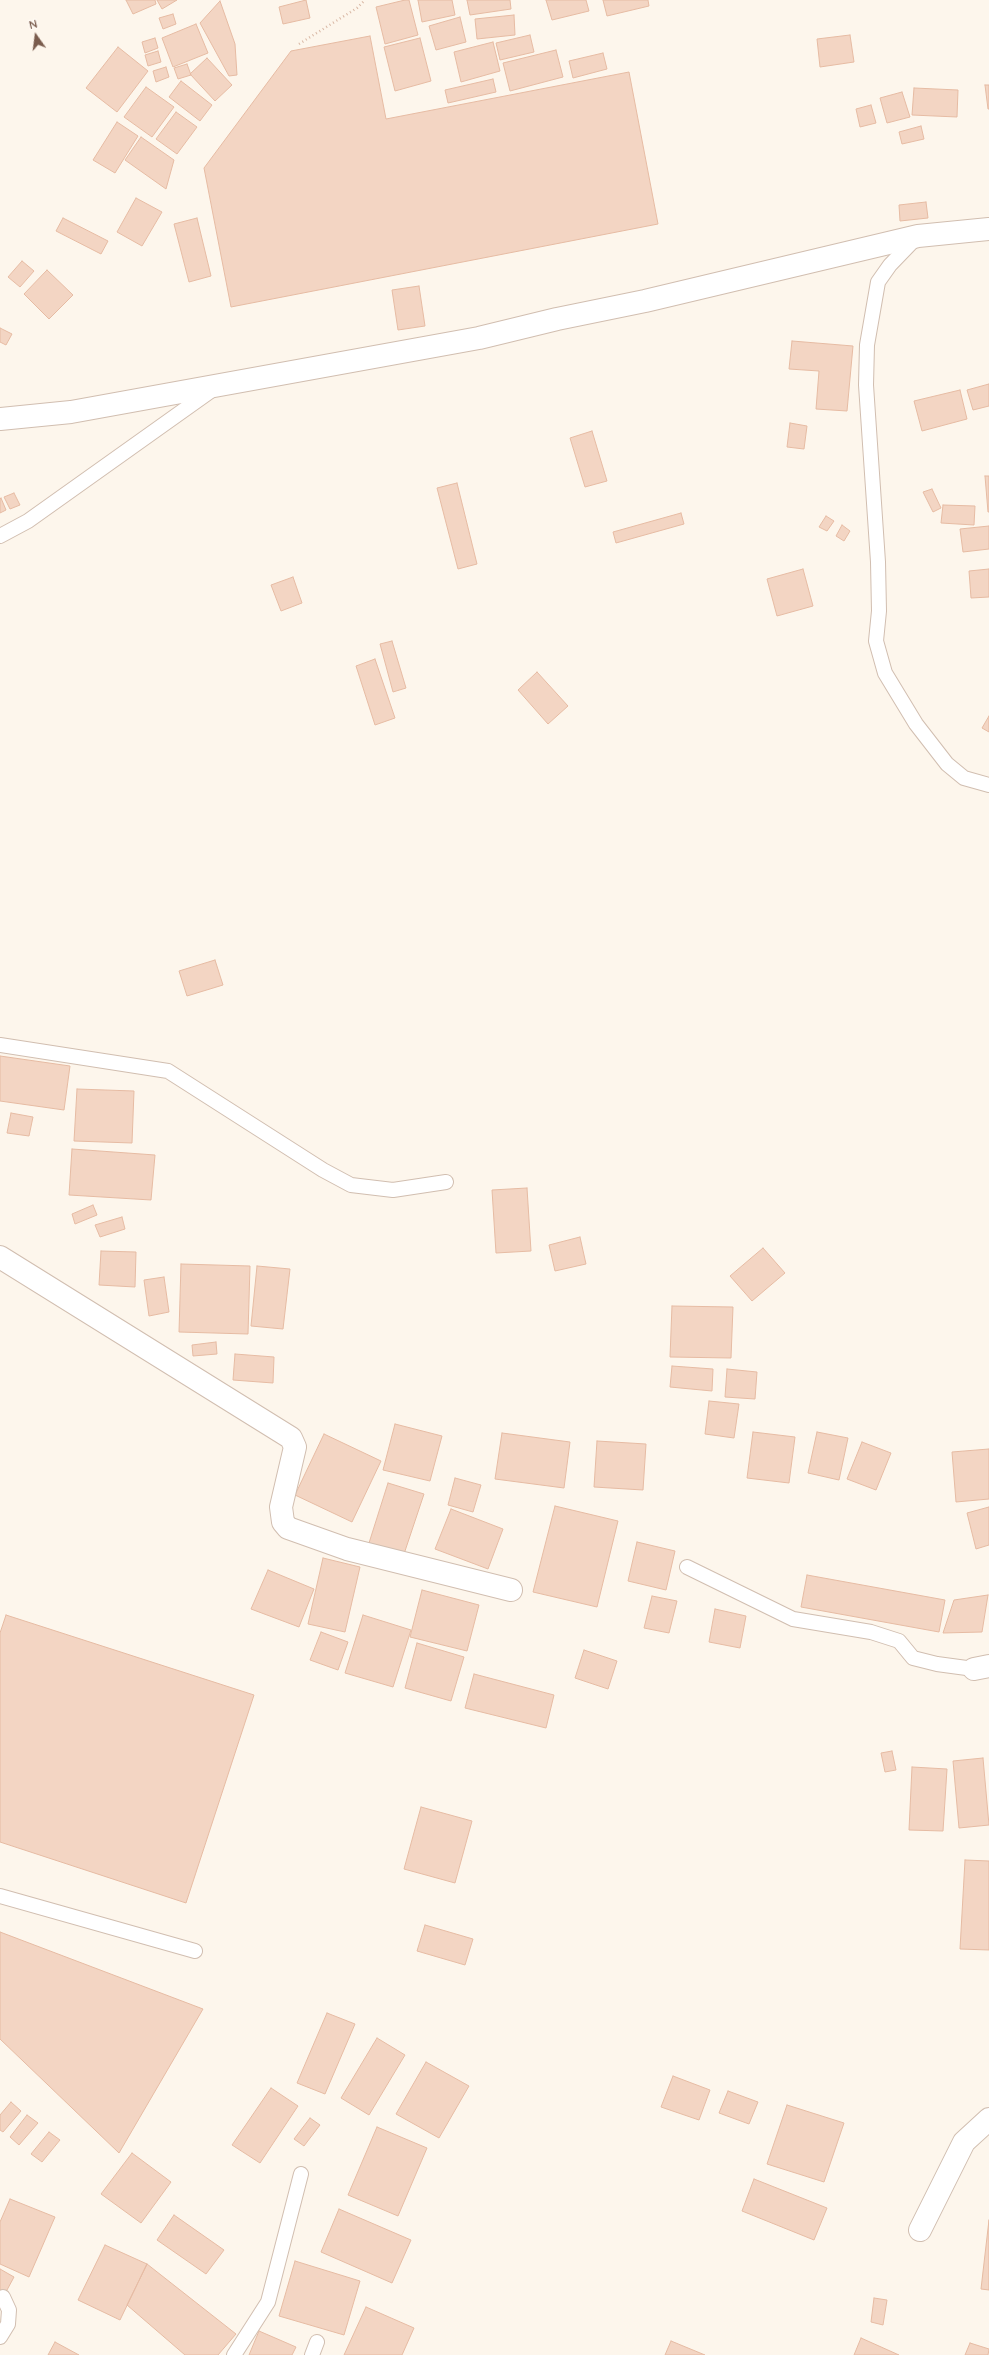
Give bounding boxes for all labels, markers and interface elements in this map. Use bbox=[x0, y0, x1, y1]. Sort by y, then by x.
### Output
north arrow bbox=[16, 16, 56, 56]
text: N bbox=[27, 17, 39, 32]

